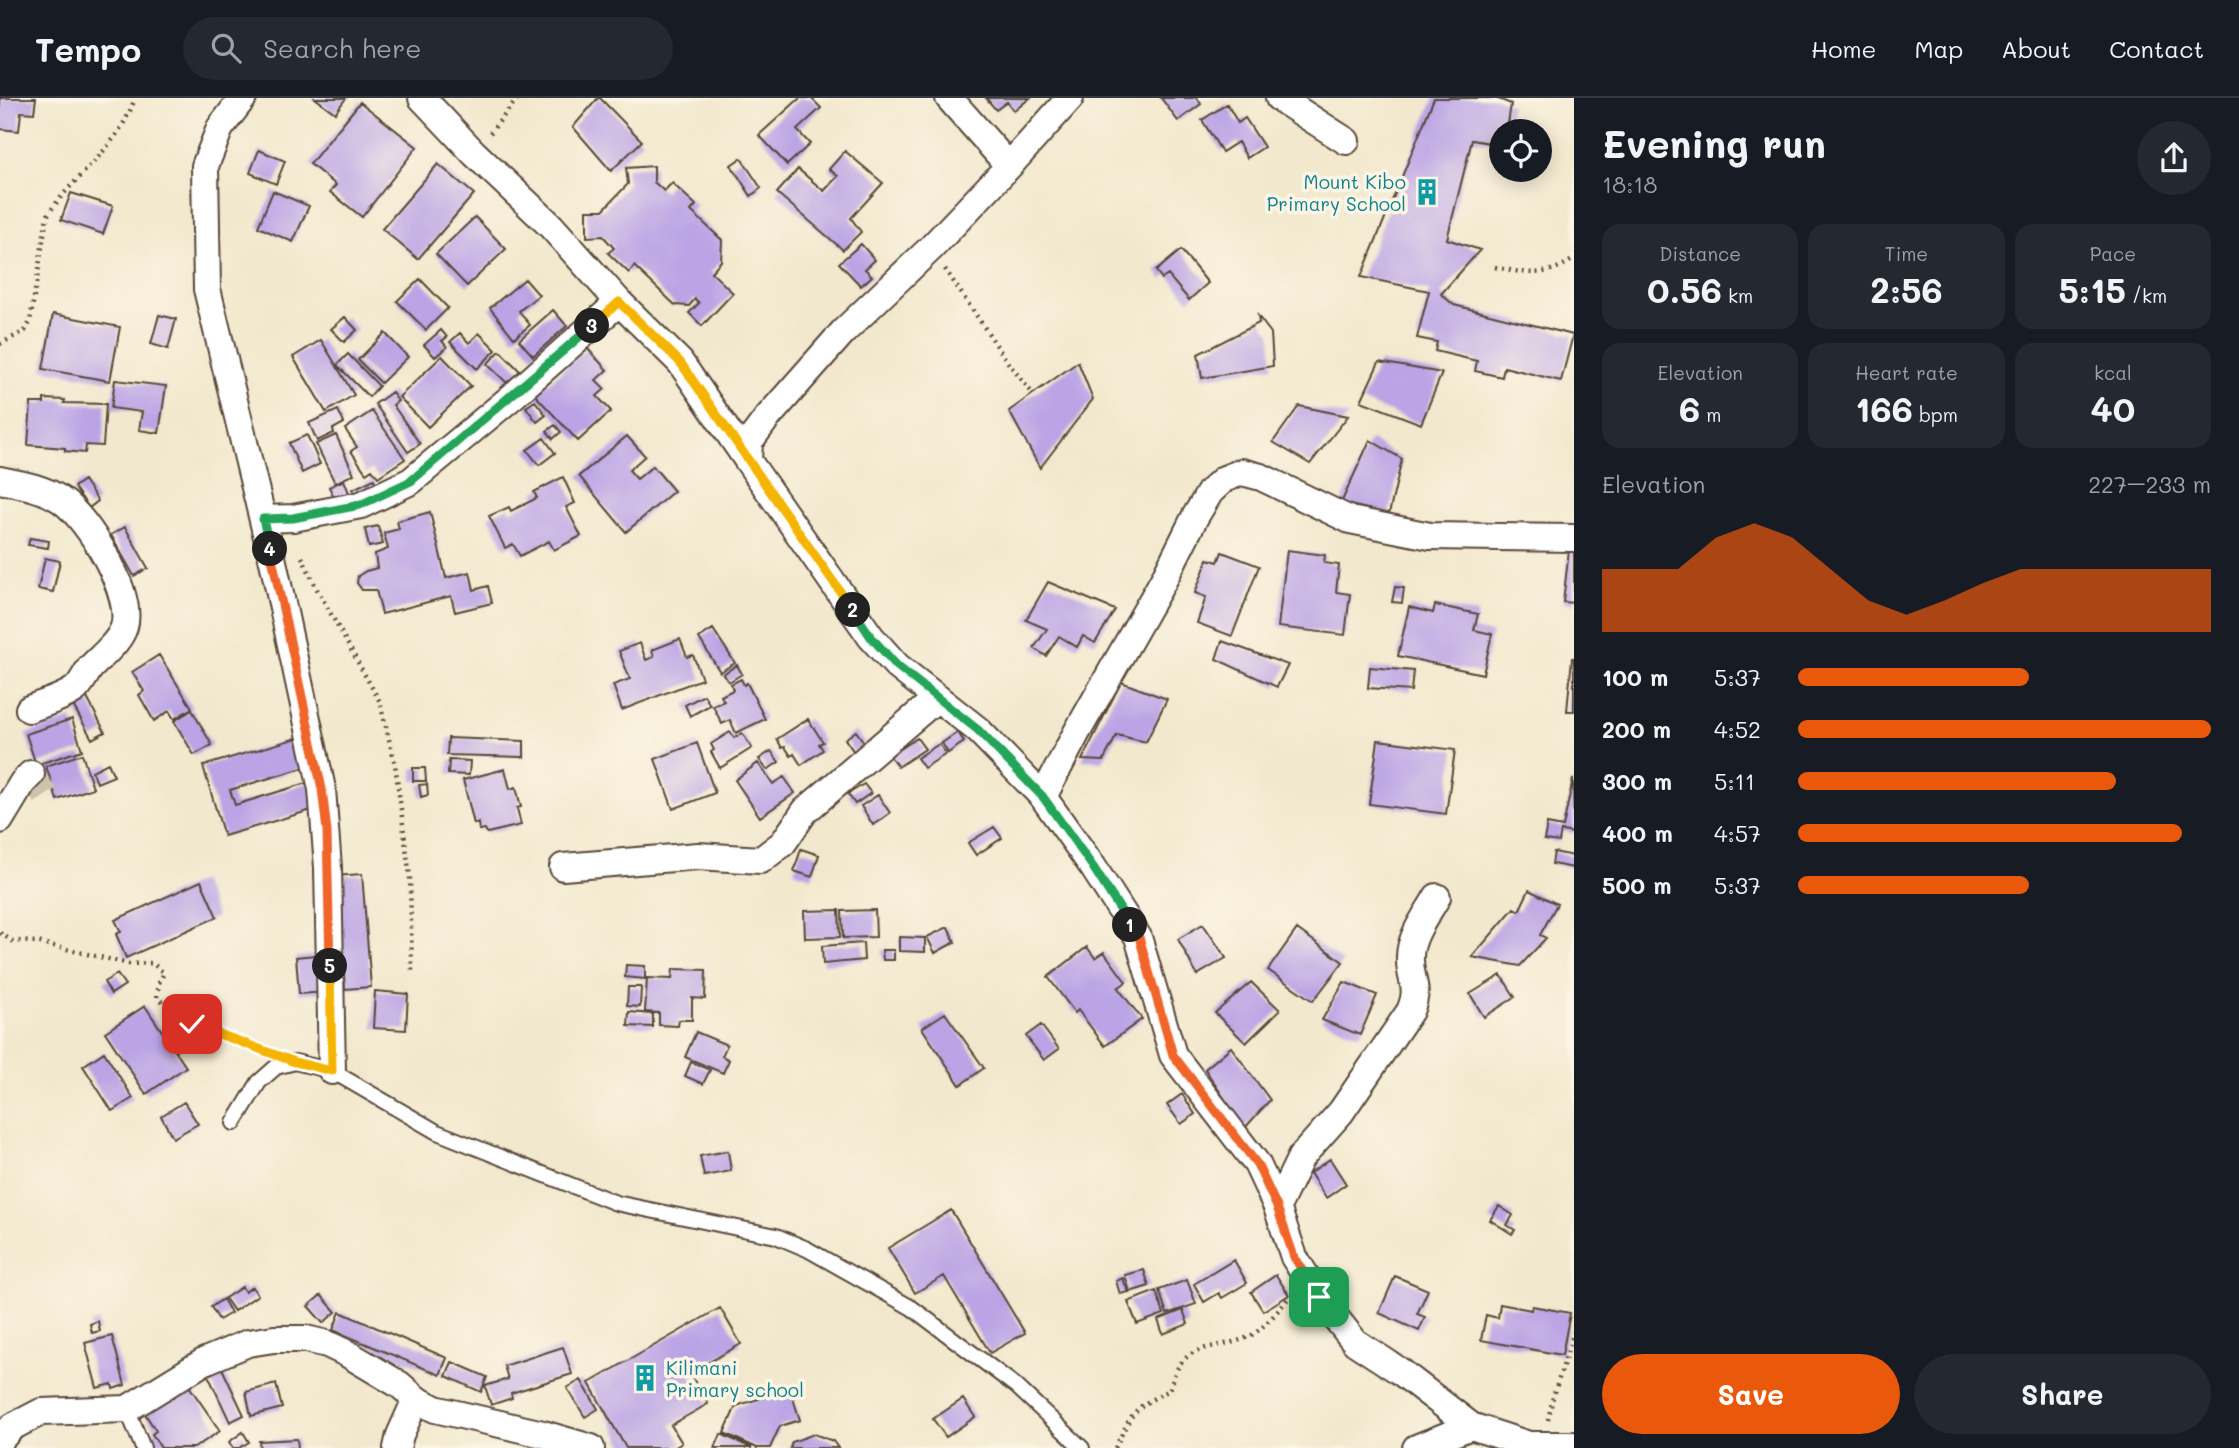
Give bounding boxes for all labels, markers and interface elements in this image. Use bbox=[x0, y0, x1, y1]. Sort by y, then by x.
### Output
search box bbox=[183, 17, 673, 80]
text: Tempo bbox=[35, 27, 141, 70]
icon: search bbox=[207, 29, 245, 67]
text: Search here bbox=[263, 31, 421, 65]
text: Home bbox=[1811, 33, 1876, 64]
text: Map bbox=[1914, 33, 1963, 64]
text: About bbox=[2001, 33, 2071, 64]
text: Contact bbox=[2109, 33, 2204, 64]
text: Evening run bbox=[1602, 118, 1826, 168]
map controls bbox=[1489, 119, 1552, 182]
button: locate bbox=[1489, 119, 1552, 182]
button: share bbox=[2137, 121, 2211, 195]
place label: Mount Kibo Primary School bbox=[1267, 169, 1406, 216]
text: 18:18 bbox=[1602, 169, 1658, 199]
building icon: Mount Kibo Primary School bbox=[1412, 177, 1442, 207]
text: Distance bbox=[1659, 241, 1741, 266]
text: Time bbox=[1885, 241, 1928, 266]
text: Pace bbox=[2090, 241, 2136, 266]
text: 0.56 bbox=[1647, 266, 1722, 312]
text: 2:56 bbox=[1870, 266, 1943, 312]
text: 5:15 bbox=[2058, 266, 2126, 312]
text: km bbox=[1722, 283, 1753, 308]
text: /km bbox=[2126, 283, 2167, 308]
pin: 3 bbox=[574, 308, 610, 344]
text: 3 bbox=[586, 313, 597, 338]
text: Elevation bbox=[1658, 360, 1743, 385]
text: Heart rate bbox=[1855, 360, 1958, 385]
text: kcal bbox=[2094, 360, 2132, 385]
text: 6 bbox=[1679, 385, 1700, 431]
text: 166 bbox=[1855, 385, 1913, 431]
text: 40 bbox=[2090, 385, 2135, 431]
text: m bbox=[1700, 402, 1721, 427]
text: bpm bbox=[1913, 402, 1958, 427]
text: Elevation bbox=[1602, 469, 1705, 499]
text: 227–233 m bbox=[2088, 469, 2211, 499]
pin: 4 bbox=[252, 532, 288, 566]
text: 4 bbox=[263, 536, 276, 561]
pin: 2 bbox=[836, 592, 870, 628]
text: 2 bbox=[847, 597, 858, 622]
text: 100 m bbox=[1602, 662, 1668, 692]
text: 5:37 bbox=[1714, 662, 1761, 692]
text: 200 m bbox=[1602, 714, 1671, 744]
text: 4:52 bbox=[1714, 714, 1761, 744]
text: 300 m bbox=[1602, 766, 1672, 796]
text: 5:11 bbox=[1714, 766, 1755, 796]
text: 400 m bbox=[1602, 818, 1673, 848]
text: 4:57 bbox=[1714, 818, 1761, 848]
text: 500 m bbox=[1602, 870, 1672, 900]
text: 5:37 bbox=[1714, 870, 1761, 900]
pin: 1 bbox=[1112, 908, 1148, 942]
text: 1 bbox=[1125, 912, 1134, 937]
pin: 5 bbox=[312, 948, 348, 984]
text: 5 bbox=[324, 953, 335, 978]
pin bbox=[162, 994, 222, 1054]
icon: check bbox=[173, 1005, 211, 1043]
pin bbox=[1289, 1267, 1349, 1327]
icon: arrive bbox=[1300, 1278, 1338, 1316]
button: Save bbox=[1602, 1354, 1900, 1434]
button: Share bbox=[1914, 1354, 2211, 1434]
place label: Kilimani Primary school bbox=[666, 1355, 804, 1402]
building icon: Kilimani Primary school bbox=[630, 1363, 660, 1393]

